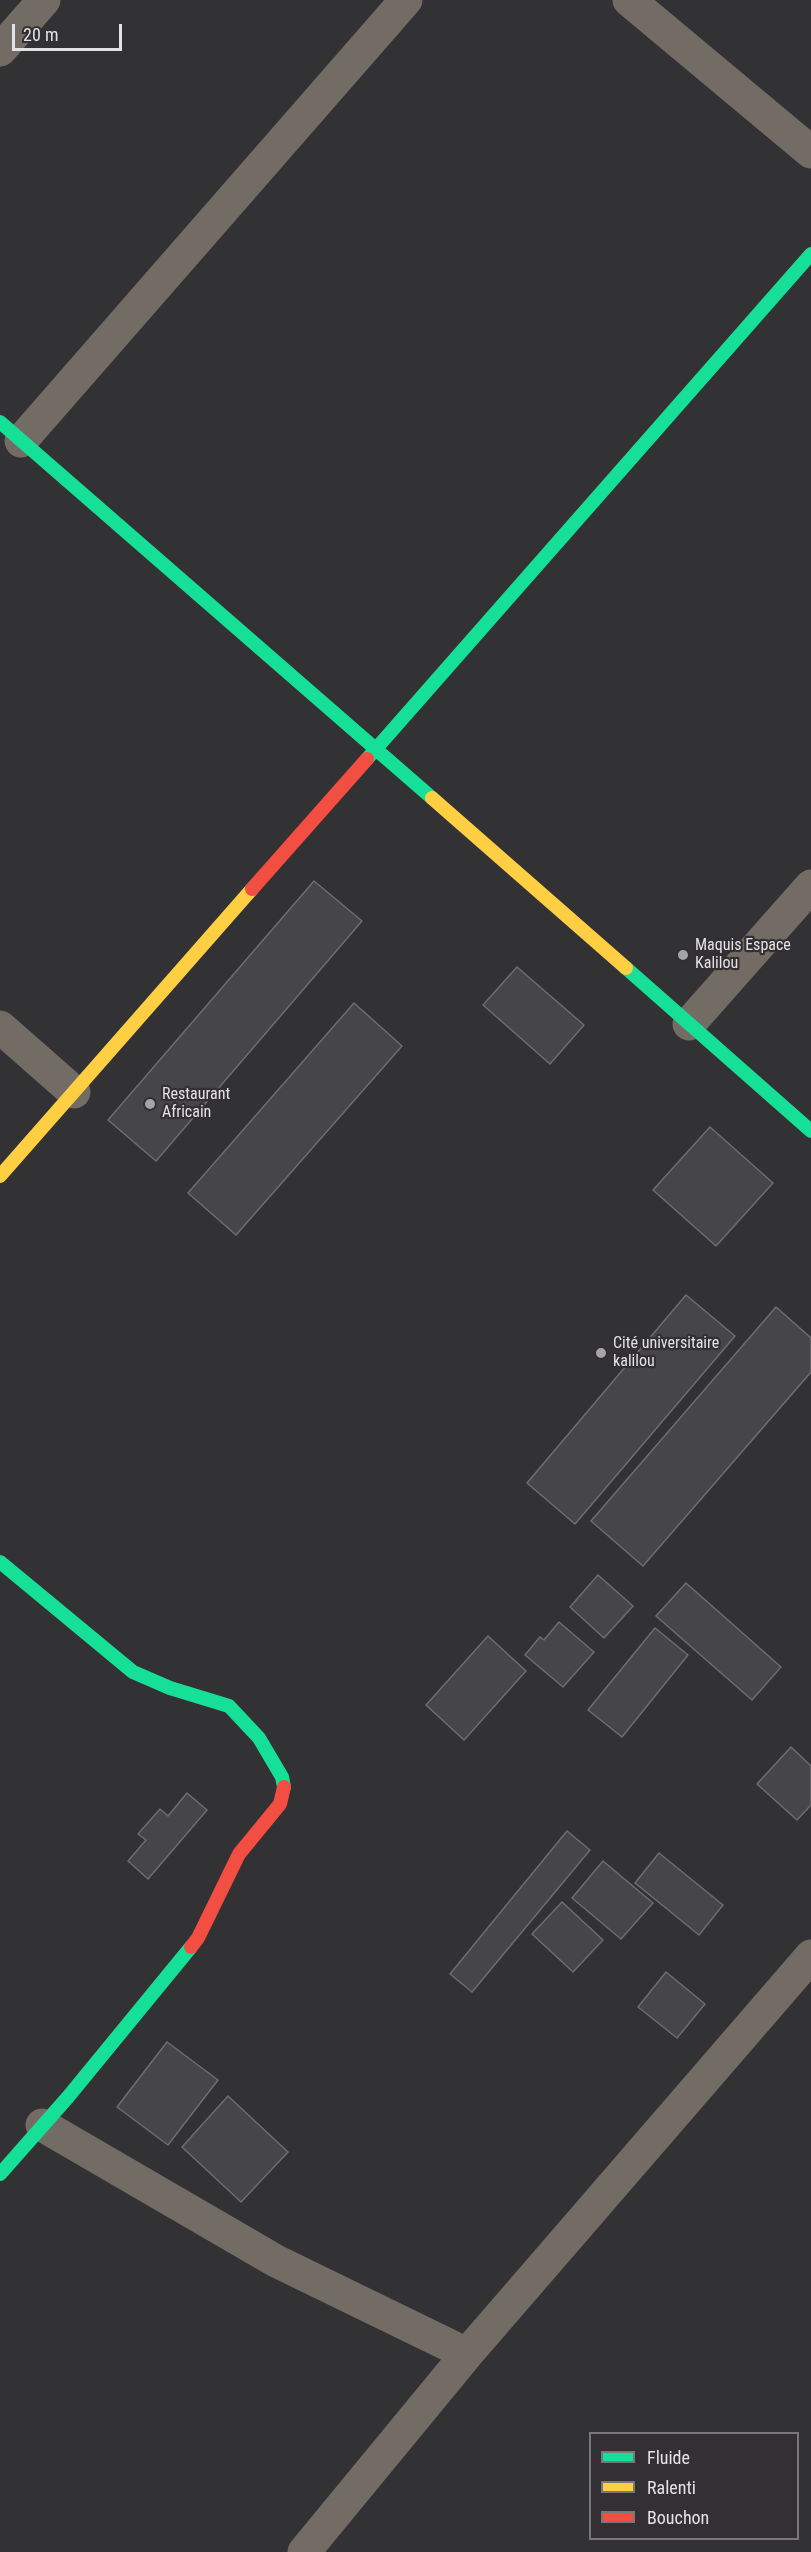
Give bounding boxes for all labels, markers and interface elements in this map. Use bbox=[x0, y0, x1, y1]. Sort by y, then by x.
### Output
scale bar bbox=[15, 12, 124, 50]
text: 20 m bbox=[23, 24, 58, 45]
place label: Maquis Espace Kalilou bbox=[695, 936, 791, 974]
marker: Maquis Espace Kalilou bbox=[676, 948, 690, 962]
place label: Restaurant Africain bbox=[162, 1085, 230, 1123]
marker: Restaurant Africain bbox=[143, 1097, 157, 1111]
place label: Cité universitaire kalilou bbox=[613, 1334, 719, 1372]
marker: Cité universitaire kalilou bbox=[594, 1346, 608, 1360]
legend bbox=[589, 2432, 799, 2540]
text: Fluide bbox=[647, 2447, 690, 2468]
text: Ralenti bbox=[647, 2477, 696, 2498]
text: Bouchon bbox=[647, 2507, 709, 2528]

